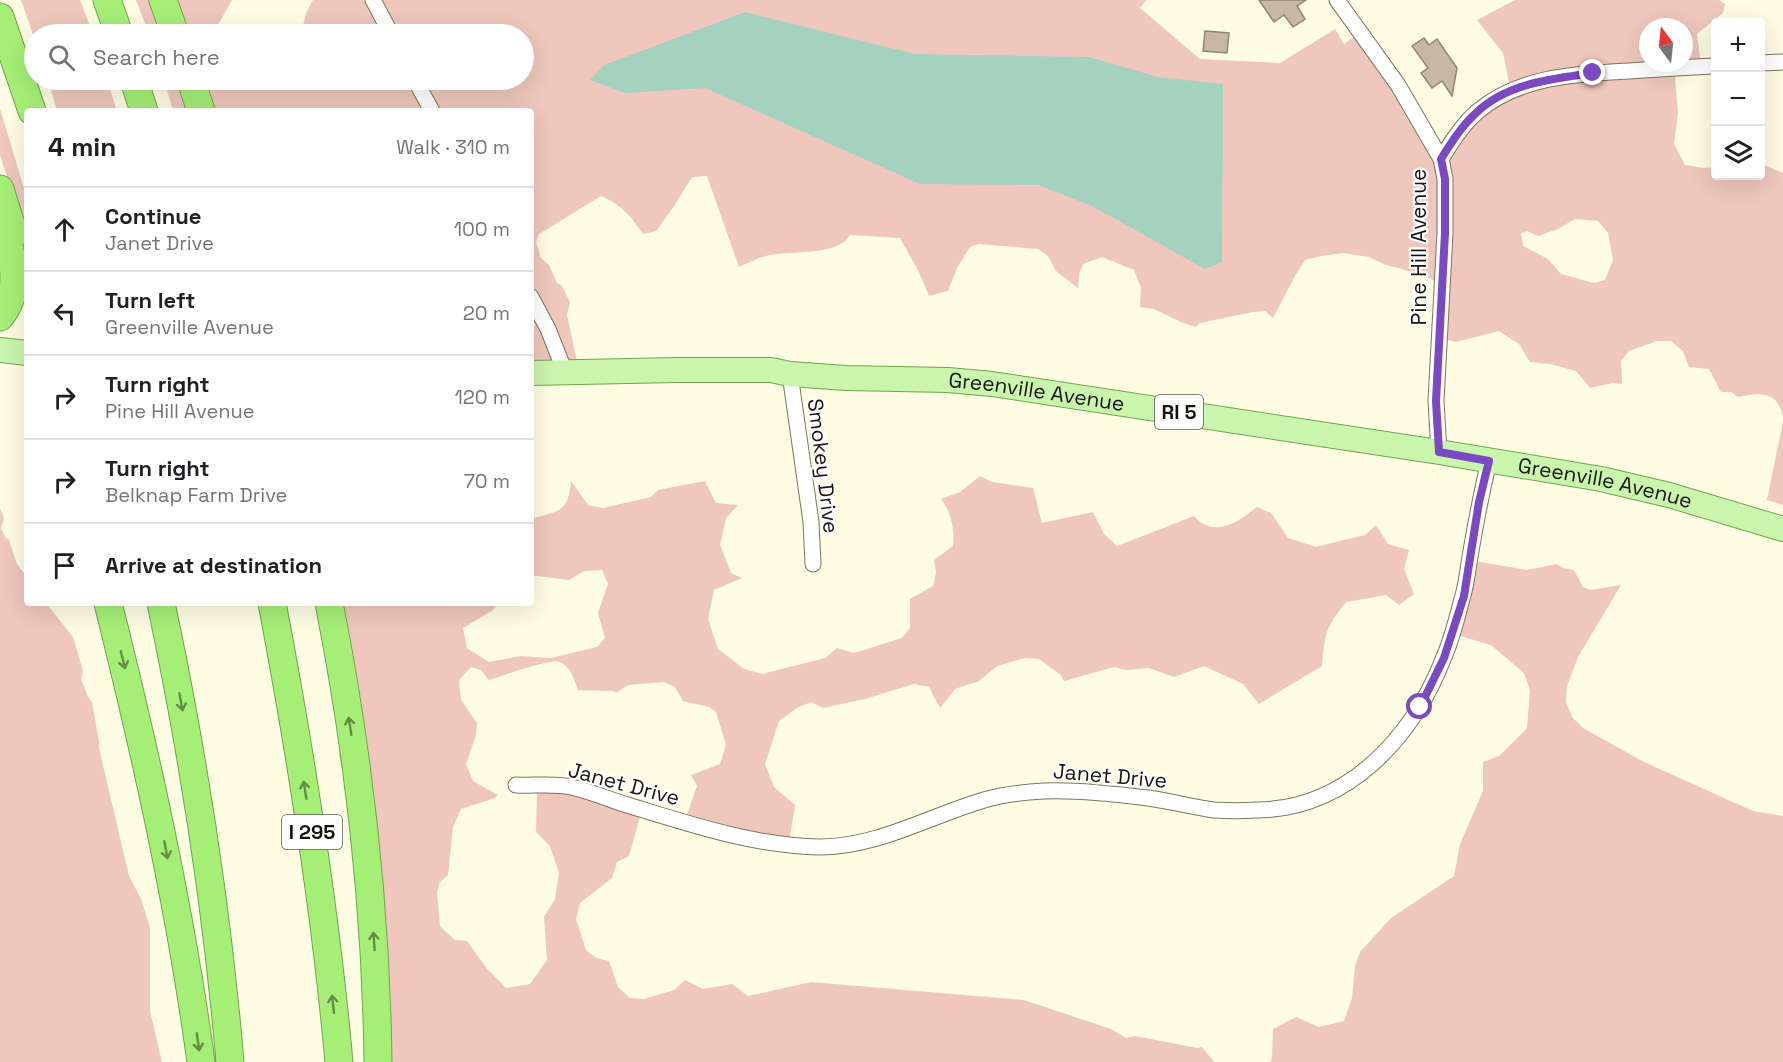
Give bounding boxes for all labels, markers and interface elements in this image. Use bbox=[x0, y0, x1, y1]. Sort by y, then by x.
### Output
north arrow bbox=[1639, 18, 1693, 72]
map controls bbox=[1711, 18, 1765, 180]
button: + bbox=[1711, 18, 1765, 72]
search box bbox=[24, 24, 534, 90]
icon: search bbox=[45, 41, 78, 74]
text: Search here bbox=[93, 43, 220, 71]
route end bbox=[1579, 59, 1605, 85]
button: − bbox=[1711, 72, 1765, 126]
button: layers bbox=[1711, 126, 1765, 180]
text: 4 min bbox=[48, 130, 116, 164]
text: Walk · 310 m bbox=[396, 134, 510, 160]
street label: Pine Hill Avenue bbox=[1405, 169, 1432, 325]
text: Continue bbox=[105, 202, 201, 230]
icon: ahead bbox=[48, 213, 81, 246]
text: 100 m bbox=[454, 216, 510, 242]
text: Janet Drive bbox=[105, 230, 214, 256]
text: Turn left bbox=[105, 286, 195, 314]
icon: left bbox=[48, 297, 81, 330]
text: 20 m bbox=[463, 300, 510, 326]
text: Greenville Avenue bbox=[105, 314, 274, 340]
street label: Greenville Avenue bbox=[947, 366, 1127, 417]
text: Turn right bbox=[105, 370, 210, 398]
icon: right bbox=[48, 381, 81, 414]
text: 120 m bbox=[454, 384, 510, 410]
road number: RI 5 bbox=[1155, 395, 1203, 429]
street label: Smokey Drive bbox=[802, 397, 845, 535]
text: Pine Hill Avenue bbox=[105, 398, 255, 424]
street label: Greenville Avenue bbox=[1516, 451, 1696, 514]
text: Turn right bbox=[105, 454, 210, 482]
icon: right bbox=[48, 465, 81, 498]
text: 70 m bbox=[464, 468, 510, 494]
text: Belknap Farm Drive bbox=[105, 482, 287, 508]
icon: arrive bbox=[48, 549, 81, 582]
text: Arrive at destination bbox=[105, 551, 322, 579]
one-way arrow bbox=[117, 650, 129, 669]
one-way arrow bbox=[176, 691, 187, 711]
route start bbox=[1406, 693, 1432, 719]
one-way arrow bbox=[345, 717, 356, 736]
street label: Janet Drive bbox=[565, 756, 683, 811]
street label: Janet Drive bbox=[1052, 757, 1168, 794]
one-way arrow bbox=[299, 780, 310, 800]
road number: I 295 bbox=[282, 815, 342, 849]
one-way arrow bbox=[161, 840, 172, 859]
one-way arrow bbox=[368, 931, 379, 951]
one-way arrow bbox=[327, 994, 338, 1014]
one-way arrow bbox=[193, 1032, 204, 1052]

